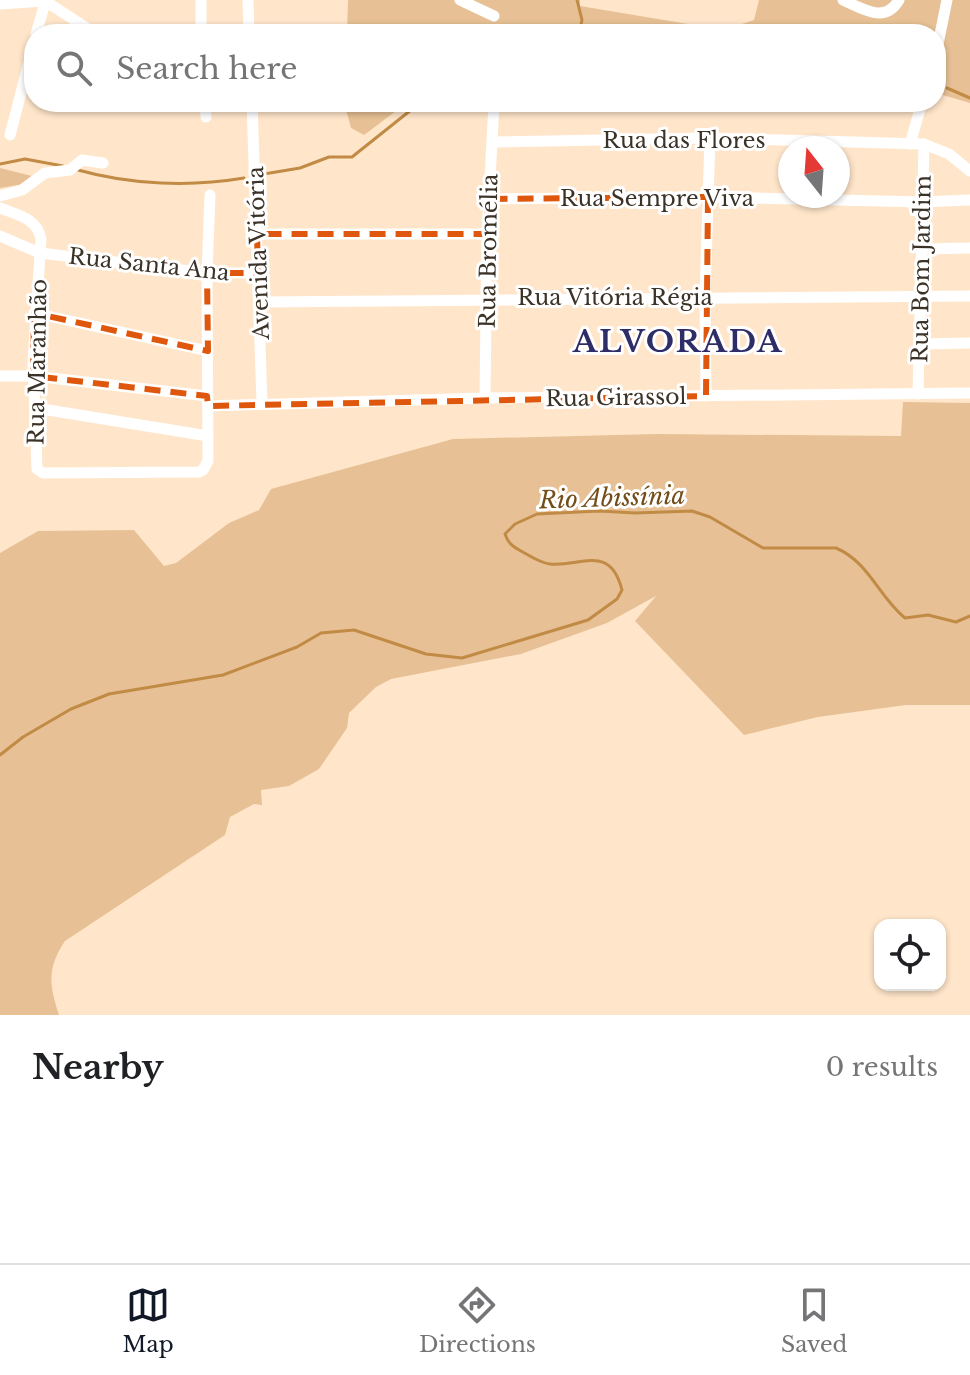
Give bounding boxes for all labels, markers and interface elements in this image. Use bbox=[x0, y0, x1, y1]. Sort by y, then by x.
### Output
search box bbox=[24, 24, 946, 112]
icon: search bbox=[52, 46, 96, 90]
text: Search here bbox=[116, 50, 297, 87]
street label: Rua das Flores bbox=[603, 127, 765, 154]
north arrow bbox=[778, 136, 850, 208]
street label: Avenida Vitória bbox=[242, 165, 275, 341]
street label: Rua Bromélia bbox=[474, 173, 503, 329]
street label: Rua Bom Jardim bbox=[906, 174, 937, 363]
street label: Rua Sempre Viva bbox=[560, 185, 755, 212]
street label: Rua Santa Ana bbox=[67, 243, 232, 286]
street label: Rua Maranhão bbox=[23, 279, 52, 445]
street label: Rua Vitória Régia bbox=[517, 284, 714, 311]
district label: ALVORADA bbox=[572, 323, 783, 360]
street label: Rua Girassol bbox=[545, 383, 687, 412]
water label: Rio Abissínia bbox=[537, 480, 686, 515]
map controls bbox=[874, 919, 946, 991]
button: locate bbox=[874, 919, 946, 991]
text: Nearby bbox=[32, 1046, 164, 1088]
text: 0 results bbox=[826, 1051, 938, 1083]
tab: Map bbox=[123, 1283, 174, 1358]
tab: Directions bbox=[419, 1283, 536, 1358]
tab: Saved bbox=[781, 1283, 847, 1358]

